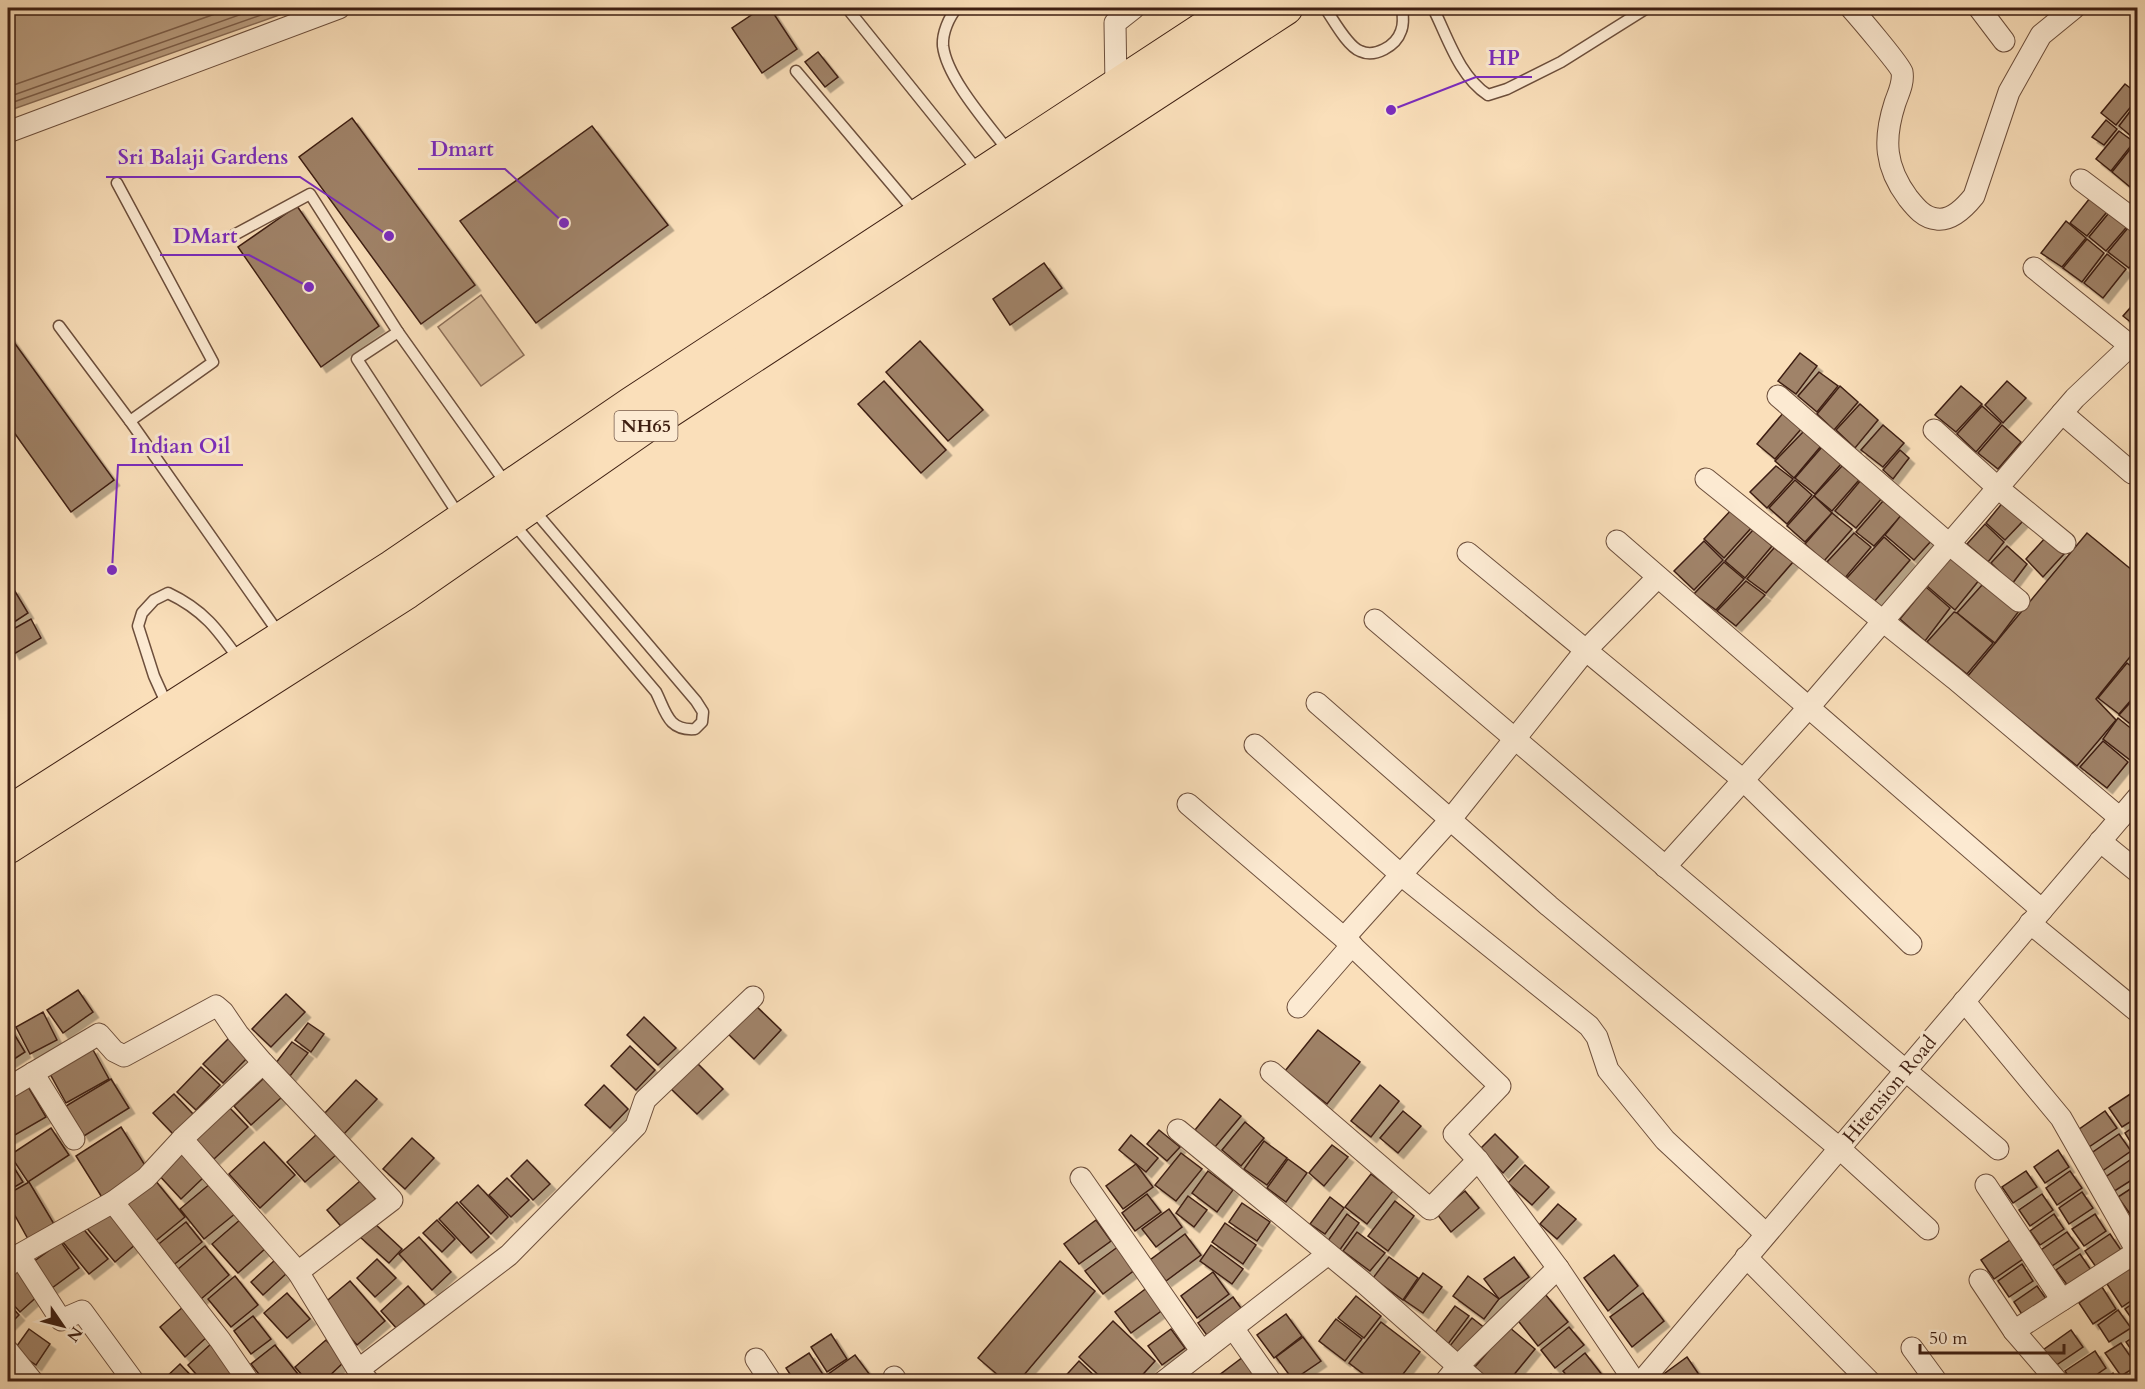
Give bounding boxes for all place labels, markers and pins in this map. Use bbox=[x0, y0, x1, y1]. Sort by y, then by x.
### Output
callout: HP bbox=[1476, 38, 1532, 77]
callout: Dmart bbox=[418, 130, 505, 169]
callout: Sri Balaji Gardens bbox=[106, 138, 300, 177]
callout: DMart bbox=[160, 216, 249, 255]
callout: Indian Oil bbox=[118, 426, 243, 465]

